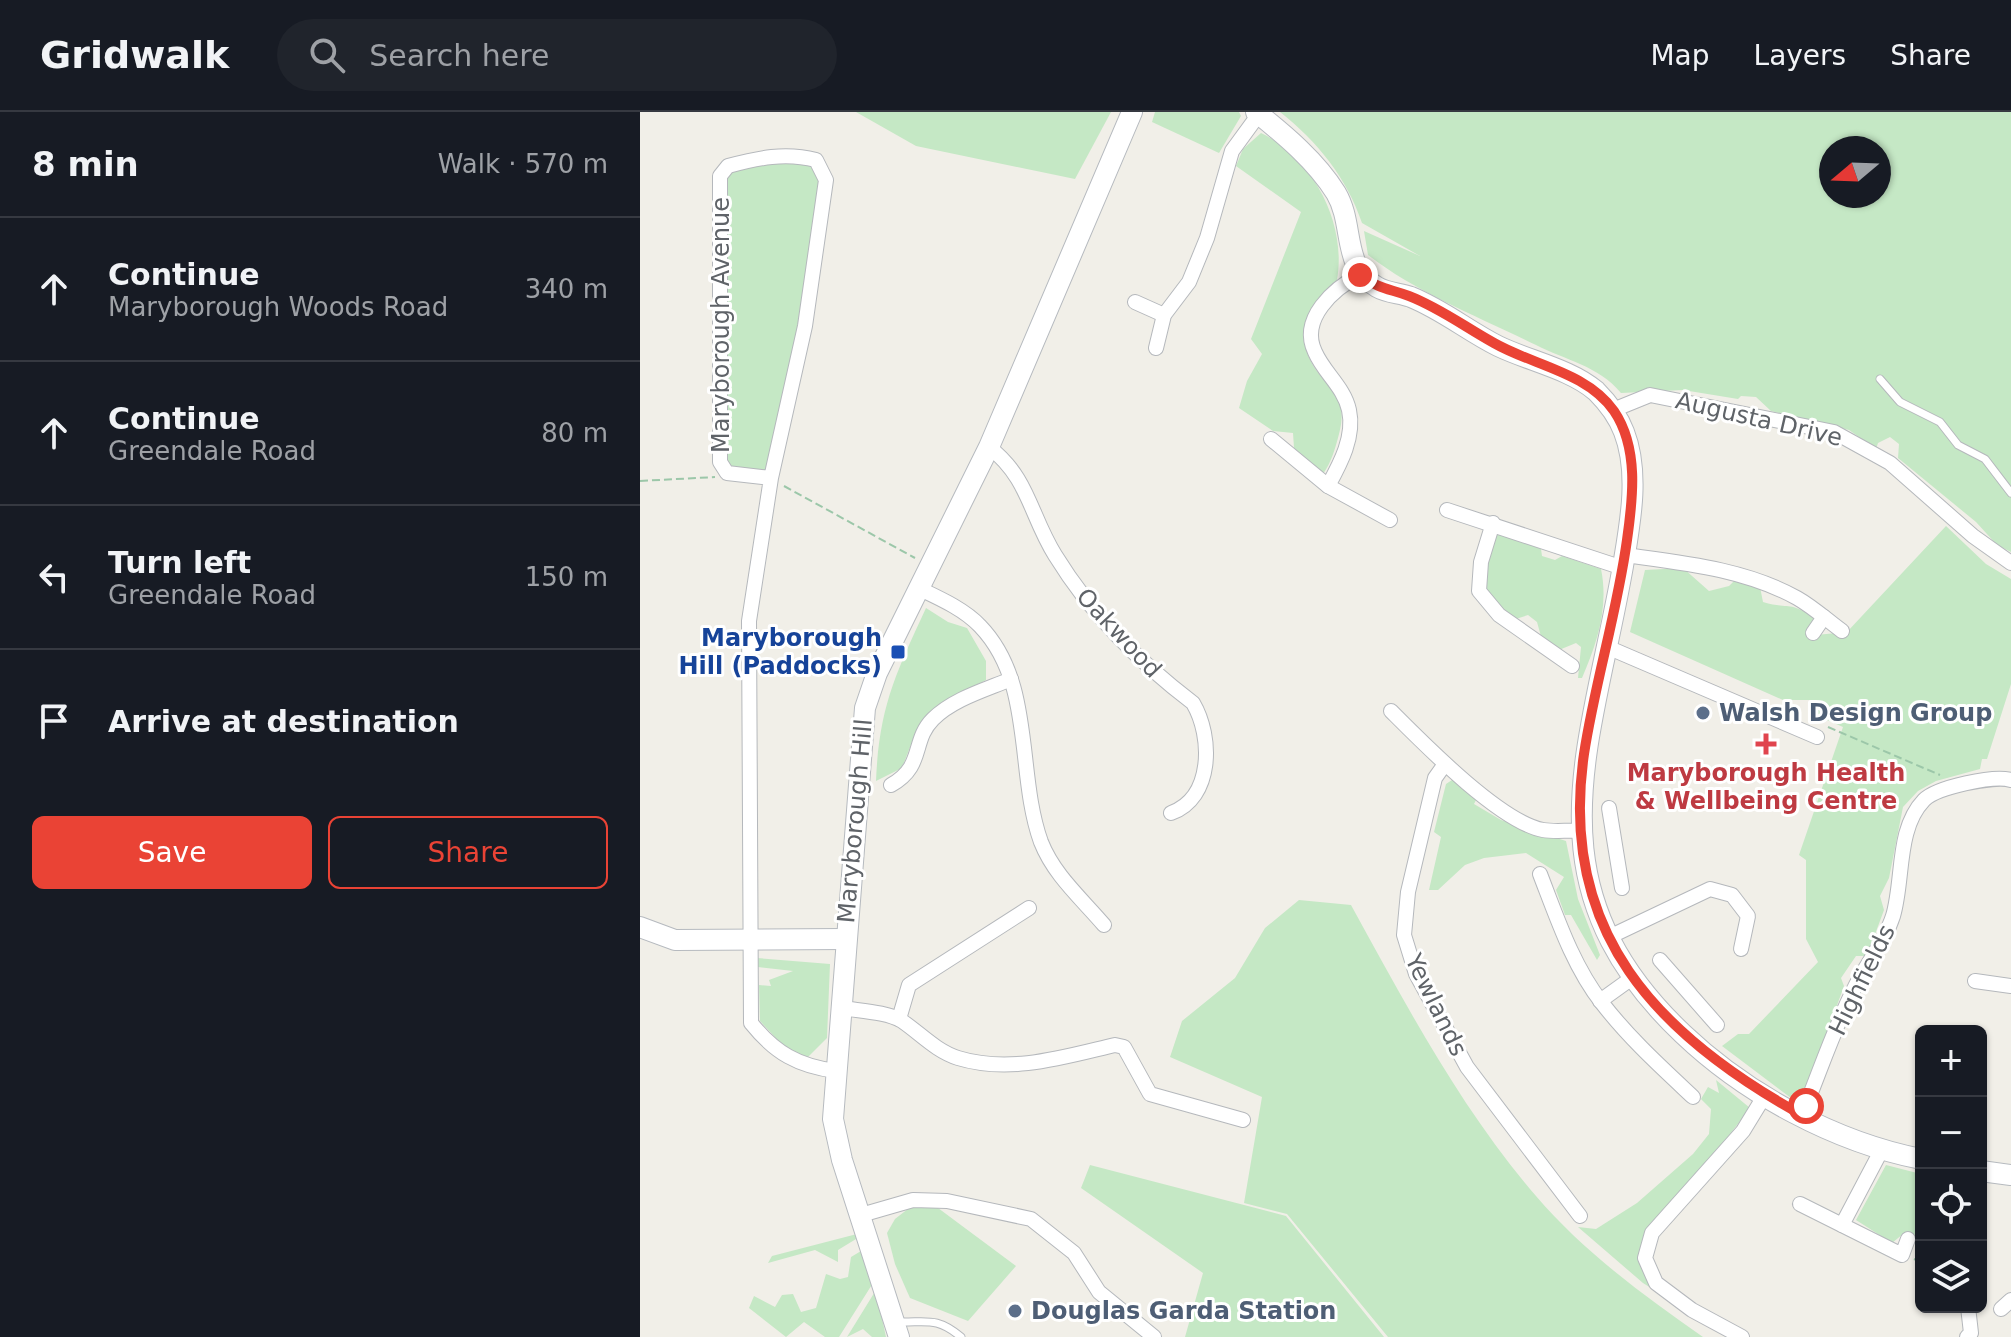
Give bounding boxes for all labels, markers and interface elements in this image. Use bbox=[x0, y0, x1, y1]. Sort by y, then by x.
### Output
search box bbox=[277, 19, 837, 91]
text: Gridwalk bbox=[40, 33, 229, 77]
icon: search bbox=[305, 33, 349, 77]
text: Search here bbox=[369, 38, 549, 73]
text: Map bbox=[1650, 39, 1710, 72]
text: Layers bbox=[1754, 39, 1846, 72]
text: Share bbox=[1890, 39, 1971, 72]
north arrow bbox=[1819, 136, 1891, 208]
text: 8 min bbox=[32, 144, 139, 184]
text: Walk · 570 m bbox=[438, 149, 608, 179]
street label: Maryborough Avenue bbox=[707, 197, 735, 453]
text: Continue bbox=[108, 257, 260, 292]
route end bbox=[1342, 257, 1378, 293]
icon: ahead bbox=[32, 267, 76, 311]
text: 340 m bbox=[525, 274, 608, 304]
text: Maryborough Woods Road bbox=[108, 292, 448, 322]
street label: Augusta Drive bbox=[1673, 386, 1845, 452]
text: Continue bbox=[108, 401, 260, 436]
icon: ahead bbox=[32, 411, 76, 455]
text: 80 m bbox=[541, 418, 608, 448]
text: Greendale Road bbox=[108, 436, 316, 466]
text: Turn left bbox=[108, 545, 251, 580]
icon: left bbox=[32, 555, 76, 599]
text: 150 m bbox=[525, 562, 608, 592]
text: Greendale Road bbox=[108, 580, 316, 610]
street label: Oakwood bbox=[1071, 583, 1167, 683]
place label: Maryborough Hill (Paddocks) bbox=[678, 624, 882, 680]
marker: Maryborough Hill (Paddocks) bbox=[889, 643, 907, 661]
icon: arrive bbox=[32, 699, 76, 743]
place label: Walsh Design Group bbox=[1719, 699, 1992, 727]
text: Arrive at destination bbox=[108, 704, 459, 739]
marker: Walsh Design Group bbox=[1694, 704, 1712, 722]
street label: Maryborough Hill bbox=[832, 718, 878, 924]
marker: Maryborough Health & Wellbeing Centre bbox=[1755, 733, 1777, 755]
place label: Maryborough Health & Wellbeing Centre bbox=[1627, 759, 1905, 815]
button: Save bbox=[32, 816, 312, 889]
button: Share bbox=[328, 816, 608, 889]
street label: Highfields bbox=[1823, 920, 1901, 1040]
street label: Yewlands bbox=[1399, 948, 1473, 1061]
map controls bbox=[1915, 1025, 1987, 1313]
button: + bbox=[1915, 1025, 1987, 1097]
route start bbox=[1788, 1088, 1824, 1124]
button: − bbox=[1915, 1097, 1987, 1169]
button: locate bbox=[1915, 1169, 1987, 1241]
button: layers bbox=[1915, 1241, 1987, 1313]
place label: Douglas Garda Station bbox=[1031, 1297, 1336, 1325]
marker: Douglas Garda Station bbox=[1006, 1302, 1024, 1320]

